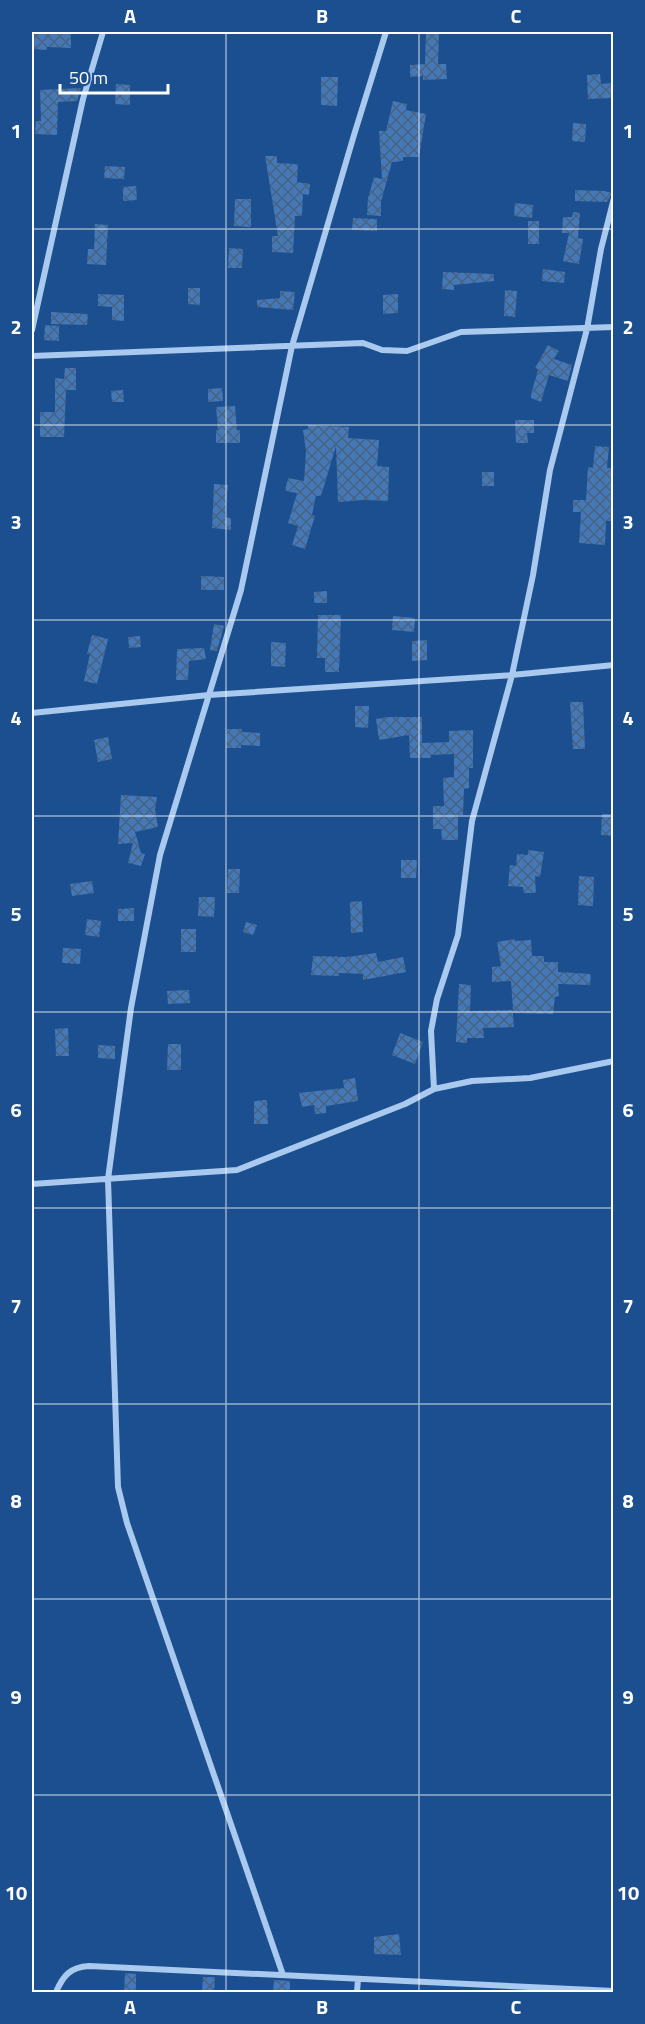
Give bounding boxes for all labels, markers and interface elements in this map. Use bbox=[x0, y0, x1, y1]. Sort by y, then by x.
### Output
text: A bbox=[124, 0, 136, 31]
text: B bbox=[316, 0, 328, 31]
text: C bbox=[511, 0, 522, 31]
scale bar bbox=[60, 57, 168, 95]
text: 50 m bbox=[69, 64, 108, 91]
text: 1 bbox=[10, 115, 22, 146]
text: 1 bbox=[622, 115, 634, 146]
text: 2 bbox=[10, 311, 22, 342]
text: 2 bbox=[622, 311, 634, 342]
text: 3 bbox=[10, 506, 22, 537]
text: 3 bbox=[622, 506, 634, 537]
text: 4 bbox=[10, 702, 22, 733]
text: 4 bbox=[622, 702, 634, 733]
text: 5 bbox=[10, 898, 22, 929]
text: 5 bbox=[622, 898, 634, 929]
text: 6 bbox=[10, 1094, 22, 1125]
text: 6 bbox=[622, 1094, 634, 1125]
text: 7 bbox=[10, 1290, 22, 1321]
text: 7 bbox=[622, 1290, 634, 1321]
text: 8 bbox=[10, 1485, 22, 1516]
text: 8 bbox=[622, 1485, 634, 1516]
text: 9 bbox=[10, 1681, 22, 1712]
text: 9 bbox=[622, 1681, 634, 1712]
text: 10 bbox=[5, 1877, 27, 1908]
text: 10 bbox=[617, 1877, 639, 1908]
text: A bbox=[124, 1991, 136, 2022]
text: B bbox=[316, 1991, 328, 2022]
text: C bbox=[511, 1991, 522, 2022]

